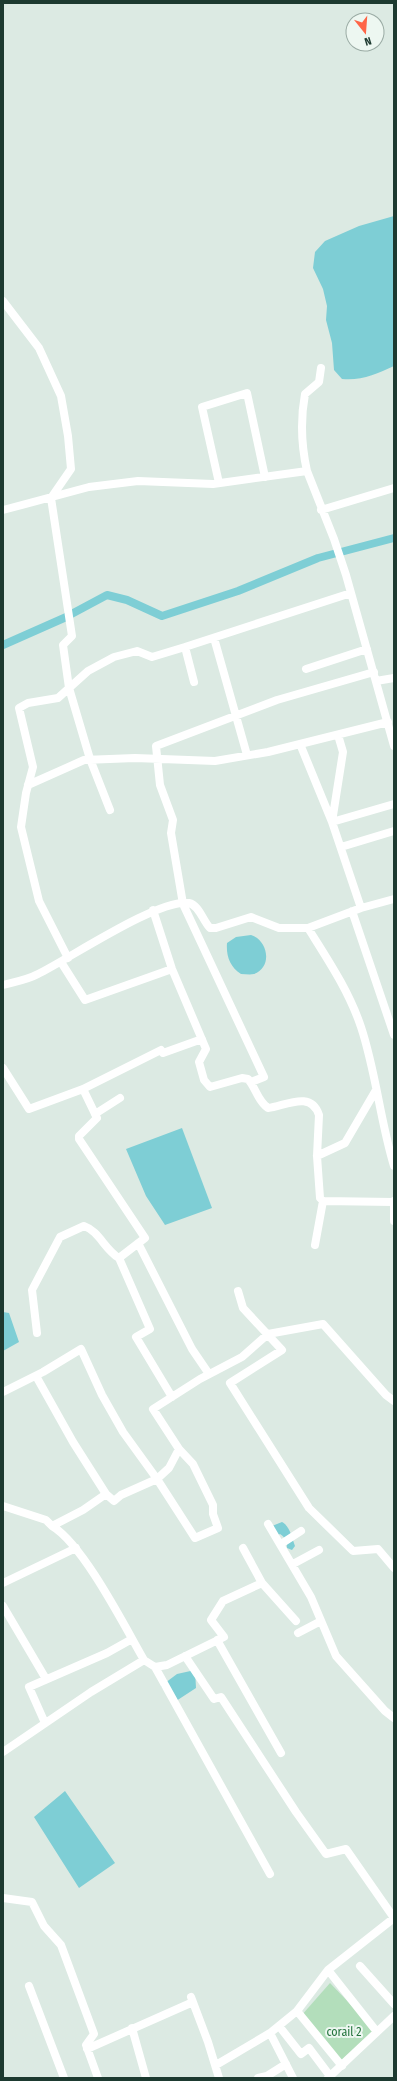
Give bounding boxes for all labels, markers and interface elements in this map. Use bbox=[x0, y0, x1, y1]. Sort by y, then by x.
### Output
north arrow bbox=[345, 12, 385, 52]
text: N bbox=[363, 34, 373, 48]
park label: corail 2 bbox=[326, 2025, 362, 2039]

